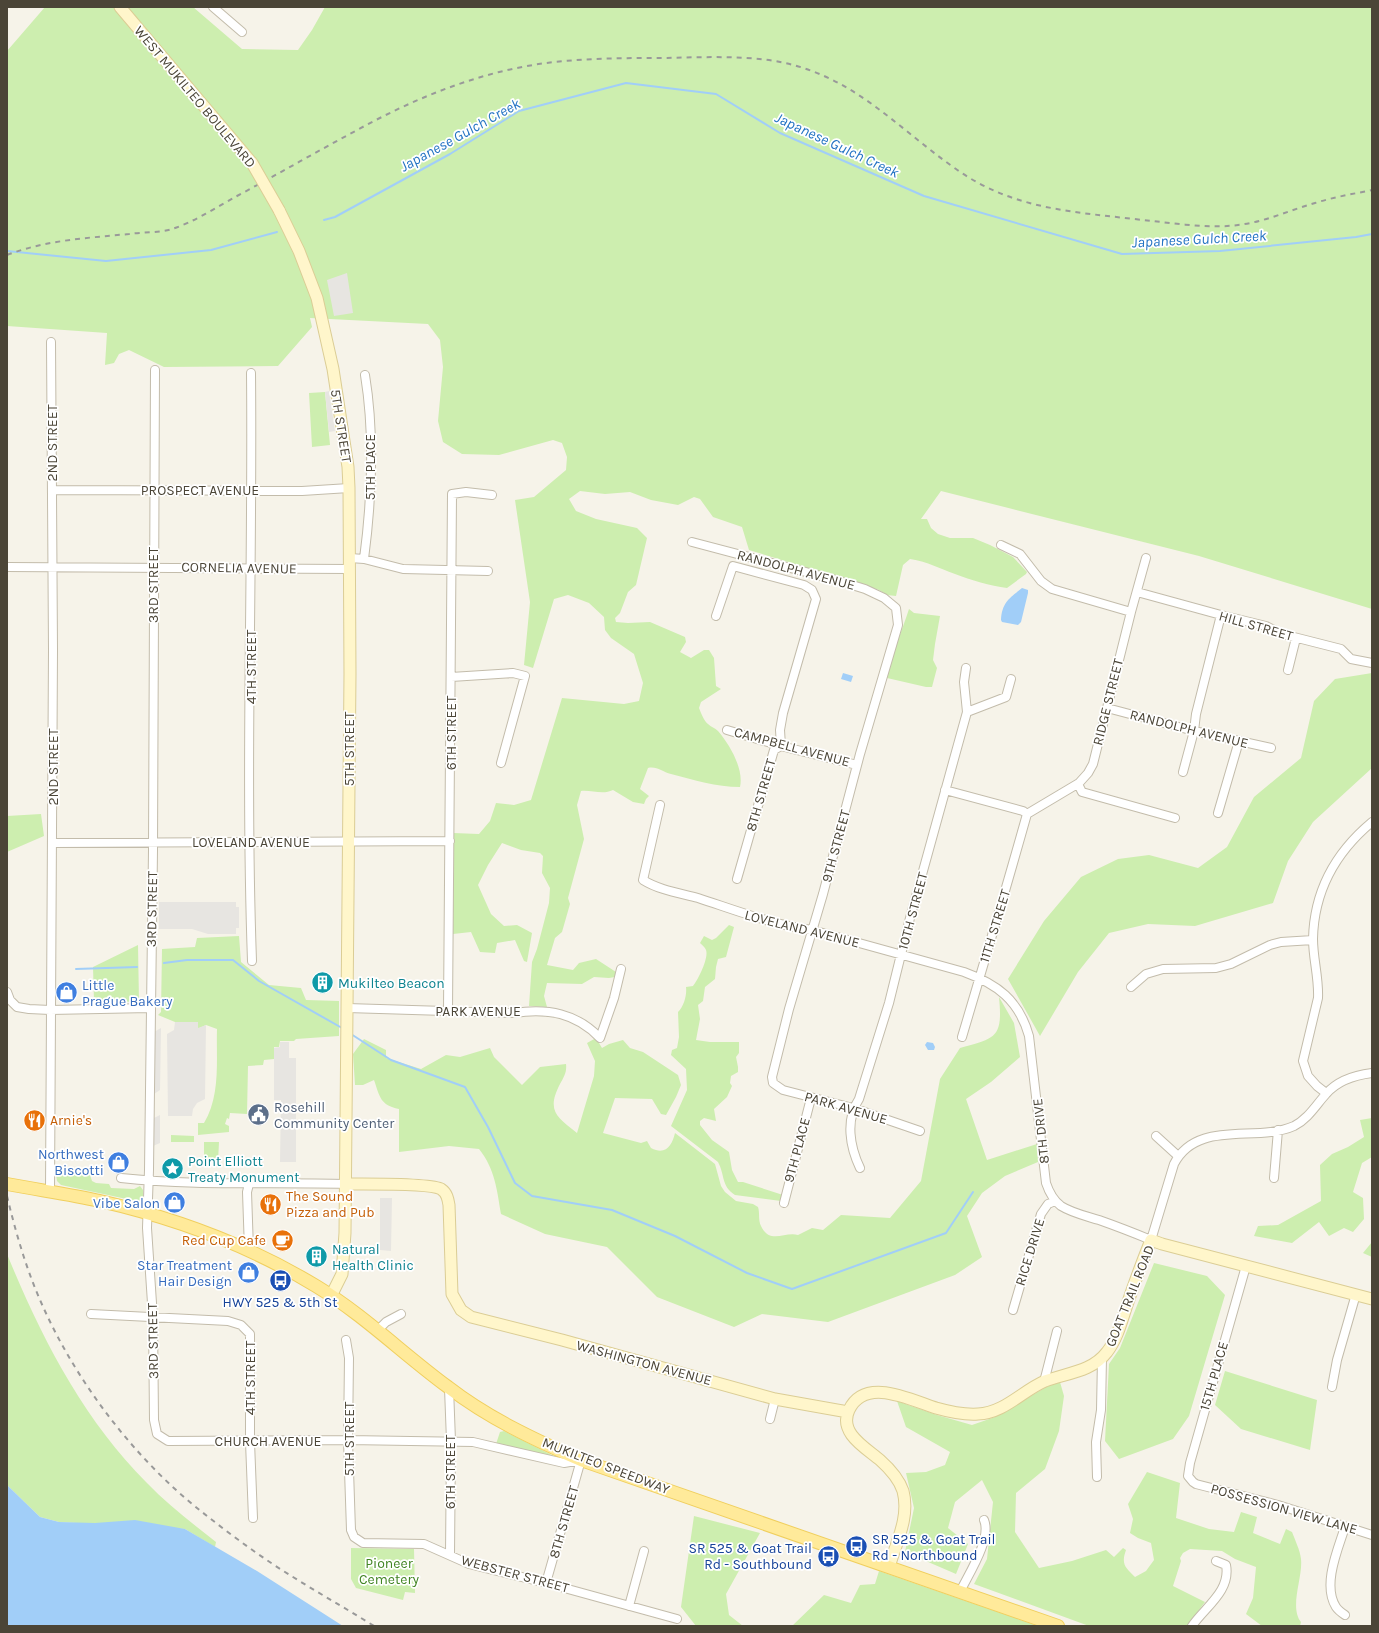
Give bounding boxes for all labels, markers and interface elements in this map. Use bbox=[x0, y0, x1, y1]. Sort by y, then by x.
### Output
street label: WEST MUKILTEO BOULEVARD bbox=[131, 22, 259, 172]
water label: Japanese Gulch Creek bbox=[397, 94, 524, 176]
water label: Japanese Gulch Creek bbox=[772, 108, 902, 182]
water label: Japanese Gulch Creek bbox=[1131, 226, 1267, 252]
street label: 5TH STREET bbox=[327, 388, 355, 464]
street label: 2ND STREET bbox=[44, 404, 61, 482]
street label: 5TH PLACE bbox=[362, 434, 379, 500]
street label: PROSPECT AVENUE bbox=[141, 482, 259, 499]
street label: RANDOLPH AVENUE bbox=[735, 546, 857, 594]
street label: 3RD STREET bbox=[145, 547, 162, 623]
street label: CORNELIA AVENUE bbox=[181, 558, 297, 578]
street label: HILL STREET bbox=[1217, 607, 1295, 645]
street label: 4TH STREET bbox=[243, 630, 260, 704]
street label: RIDGE STREET bbox=[1089, 657, 1127, 747]
street label: 6TH STREET bbox=[443, 696, 460, 770]
street label: RANDOLPH AVENUE bbox=[1128, 706, 1250, 752]
street label: 5TH STREET bbox=[341, 712, 358, 786]
street label: CAMPBELL AVENUE bbox=[732, 723, 852, 771]
street label: 2ND STREET bbox=[45, 728, 62, 806]
street label: 8TH STREET bbox=[742, 757, 780, 833]
street label: 9TH STREET bbox=[818, 808, 854, 884]
street label: LOVELAND AVENUE bbox=[192, 834, 310, 851]
street label: 10TH STREET bbox=[895, 870, 931, 952]
street label: 3RD STREET bbox=[143, 871, 161, 947]
street label: 11TH STREET bbox=[976, 887, 1014, 965]
street label: LOVELAND AVENUE bbox=[743, 906, 861, 952]
building icon: Mukilteo Beacon bbox=[309, 970, 335, 996]
place label: Mukilteo Beacon bbox=[338, 975, 445, 992]
place label: Little Prague Bakery bbox=[82, 977, 173, 1010]
shop icon: Little Prague Bakery bbox=[54, 980, 80, 1006]
street label: PARK AVENUE bbox=[435, 1003, 521, 1020]
street label: PARK AVENUE bbox=[802, 1088, 890, 1128]
street label: 8TH DRIVE bbox=[1029, 1097, 1053, 1165]
place label: Rosehill Community Center bbox=[274, 1099, 395, 1132]
public building icon: Rosehill Community Center bbox=[245, 1102, 271, 1128]
restaurant icon: Arnie's bbox=[22, 1107, 48, 1133]
place label: Arnie's bbox=[50, 1112, 92, 1129]
street label: 9TH PLACE bbox=[780, 1116, 814, 1184]
place label: Northwest Biscotti bbox=[38, 1146, 104, 1179]
shop icon: Northwest Biscotti bbox=[106, 1149, 132, 1175]
place label: Point Elliott Treaty Monument bbox=[188, 1153, 299, 1186]
place icon: Point Elliott Treaty Monument bbox=[160, 1156, 186, 1182]
place label: The Sound Pizza and Pub bbox=[286, 1188, 375, 1221]
shop icon: Vibe Salon bbox=[162, 1190, 188, 1216]
restaurant icon: The Sound Pizza and Pub bbox=[258, 1191, 284, 1217]
place label: Vibe Salon bbox=[93, 1195, 160, 1212]
street label: RICE DRIVE bbox=[1012, 1216, 1048, 1288]
cafe icon: Red Cup Cafe bbox=[269, 1227, 295, 1253]
place label: Red Cup Cafe bbox=[182, 1232, 266, 1249]
place label: Natural Health Clinic bbox=[332, 1241, 414, 1274]
street label: GOAT TRAIL ROAD bbox=[1102, 1243, 1158, 1349]
building icon: Natural Health Clinic bbox=[303, 1244, 329, 1270]
place label: Star Treatment Hair Design bbox=[137, 1257, 232, 1290]
shop icon: Star Treatment Hair Design bbox=[235, 1260, 261, 1286]
bus stop icon: HWY 525 & 5th St bbox=[267, 1267, 293, 1293]
place label: HWY 525 & 5th St bbox=[223, 1294, 337, 1311]
street label: 3RD STREET bbox=[144, 1303, 162, 1379]
street label: WASHINGTON AVENUE bbox=[574, 1337, 714, 1389]
street label: 15TH PLACE bbox=[1196, 1340, 1232, 1412]
street label: 4TH STREET bbox=[242, 1341, 259, 1415]
street label: 5TH STREET bbox=[341, 1402, 358, 1476]
street label: CHURCH AVENUE bbox=[215, 1433, 321, 1450]
street label: MUKILTEO SPEEDWAY bbox=[540, 1434, 672, 1498]
street label: 6TH STREET bbox=[442, 1435, 459, 1509]
street label: POSSESSION VIEW LANE bbox=[1209, 1480, 1359, 1538]
street label: 8TH STREET bbox=[545, 1484, 583, 1560]
place label: SR 525 & Goat Trail Rd - Northbound bbox=[872, 1531, 996, 1564]
bus stop icon: SR 525 & Goat Trail Rd - Northbound bbox=[844, 1534, 870, 1560]
place label: SR 525 & Goat Trail Rd - Southbound bbox=[688, 1540, 812, 1573]
bus stop icon: SR 525 & Goat Trail Rd - Southbound bbox=[815, 1543, 841, 1569]
street label: WEBSTER STREET bbox=[459, 1551, 571, 1597]
park label: Pioneer Cemetery bbox=[359, 1555, 420, 1588]

